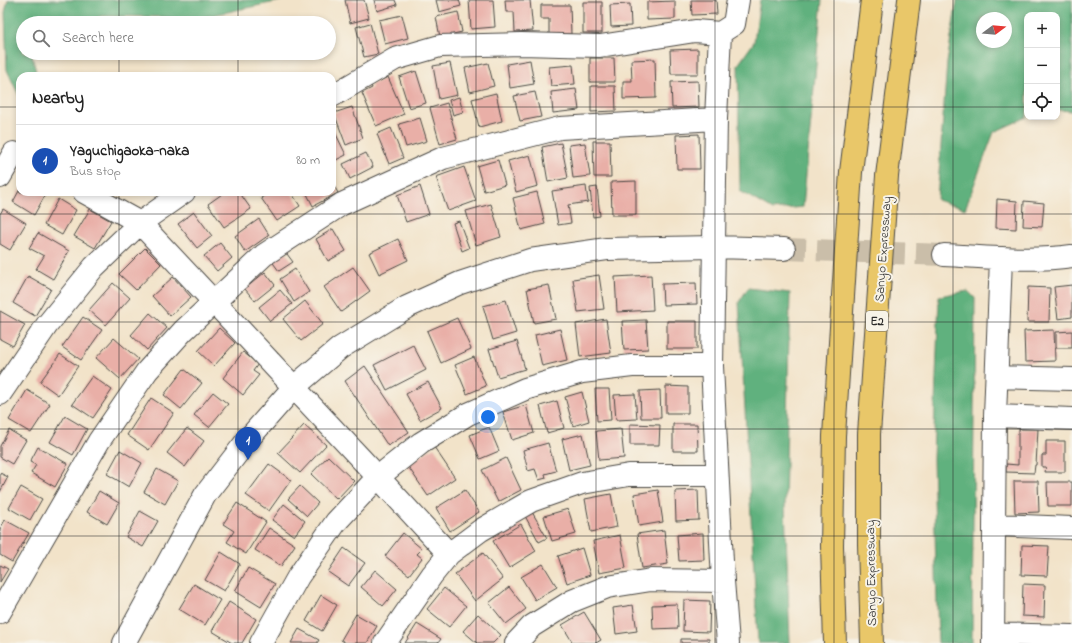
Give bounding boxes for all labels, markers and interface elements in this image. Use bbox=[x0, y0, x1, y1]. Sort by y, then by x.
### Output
north arrow bbox=[976, 12, 1012, 48]
map controls bbox=[1024, 12, 1060, 120]
button: + bbox=[1024, 12, 1060, 48]
search box bbox=[16, 16, 336, 60]
icon: search bbox=[30, 27, 52, 49]
text: Search here bbox=[62, 27, 134, 49]
button: − bbox=[1024, 48, 1060, 84]
button: locate bbox=[1024, 84, 1060, 120]
text: Nearby bbox=[32, 86, 84, 111]
text: Yaguchigaoka-naka bbox=[70, 140, 189, 162]
text: 1 bbox=[43, 151, 47, 170]
text: 80 m bbox=[296, 151, 320, 170]
text: Bus stop bbox=[70, 162, 121, 181]
street label: Sanyo Expressway bbox=[870, 196, 898, 303]
road number: E2 bbox=[866, 311, 888, 331]
your location bbox=[478, 407, 498, 427]
pin: 1 bbox=[235, 427, 261, 460]
street label: Sanyo Expressway bbox=[861, 520, 883, 626]

